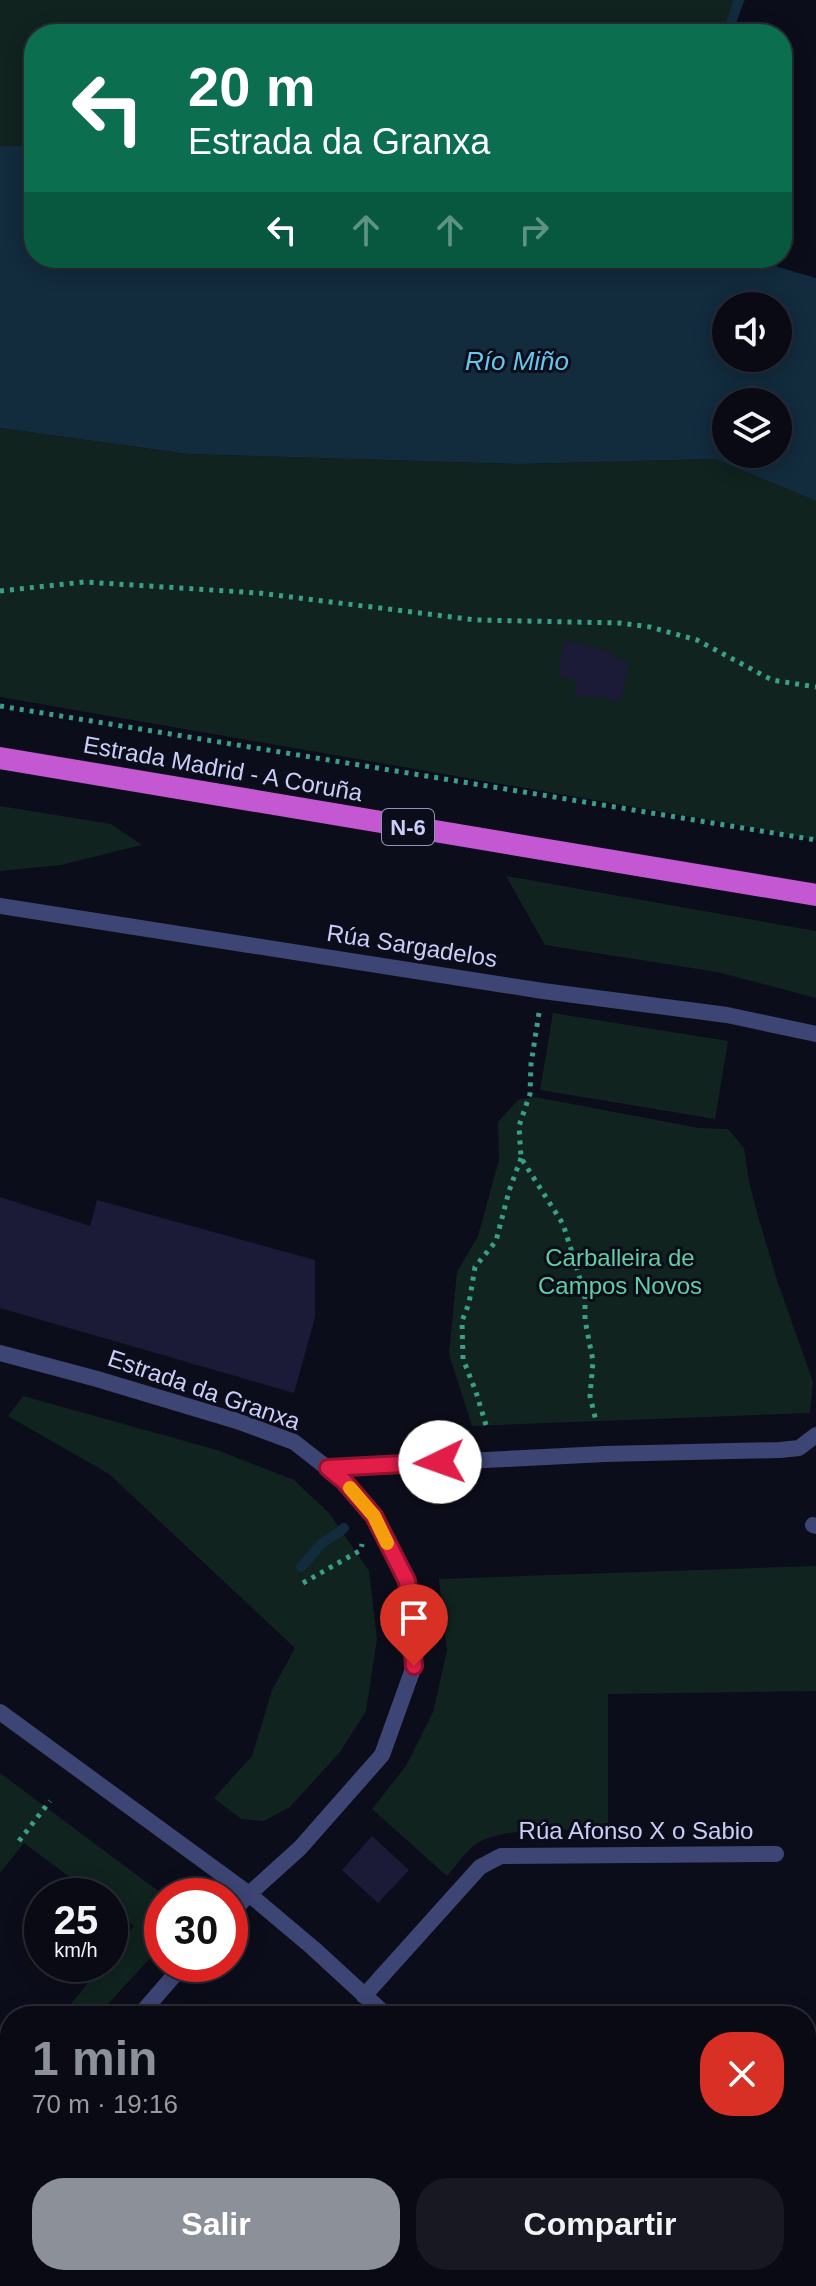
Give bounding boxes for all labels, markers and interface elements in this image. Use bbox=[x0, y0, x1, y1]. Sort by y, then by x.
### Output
text: 20 m bbox=[188, 55, 316, 118]
icon: left bbox=[56, 56, 160, 160]
text: Estrada da Granxa bbox=[188, 121, 490, 162]
icon: left bbox=[260, 208, 304, 252]
icon: ahead bbox=[344, 208, 388, 252]
icon: ahead bbox=[428, 208, 472, 252]
icon: right bbox=[512, 208, 556, 252]
map controls bbox=[712, 292, 792, 468]
button: sound bbox=[712, 292, 792, 372]
water label: Río Miño bbox=[465, 346, 569, 376]
button: layers bbox=[712, 388, 792, 468]
street label: Estrada Madrid - A Coruña bbox=[81, 731, 365, 806]
road number: N-6 bbox=[382, 809, 434, 845]
street label: Rúa Sargadelos bbox=[325, 919, 499, 972]
park label: Carballeira de Campos Novos bbox=[538, 1244, 702, 1299]
street label: Estrada da Granxa bbox=[105, 1344, 304, 1435]
position arrow bbox=[398, 1420, 482, 1504]
pin bbox=[380, 1584, 448, 1666]
icon: arrive bbox=[392, 1596, 436, 1640]
street label: Rúa Afonso X o Sabio bbox=[519, 1817, 753, 1844]
speed limit sign: 30 bbox=[144, 1878, 248, 1982]
text: 25 bbox=[54, 1898, 98, 1942]
text: km/h bbox=[54, 1939, 98, 1961]
text: 1 min bbox=[32, 2032, 157, 2085]
button: close bbox=[700, 2032, 784, 2116]
text: 70 m · 19:16 bbox=[32, 2089, 178, 2119]
button: Salir bbox=[32, 2178, 400, 2270]
button: Compartir bbox=[416, 2178, 784, 2270]

